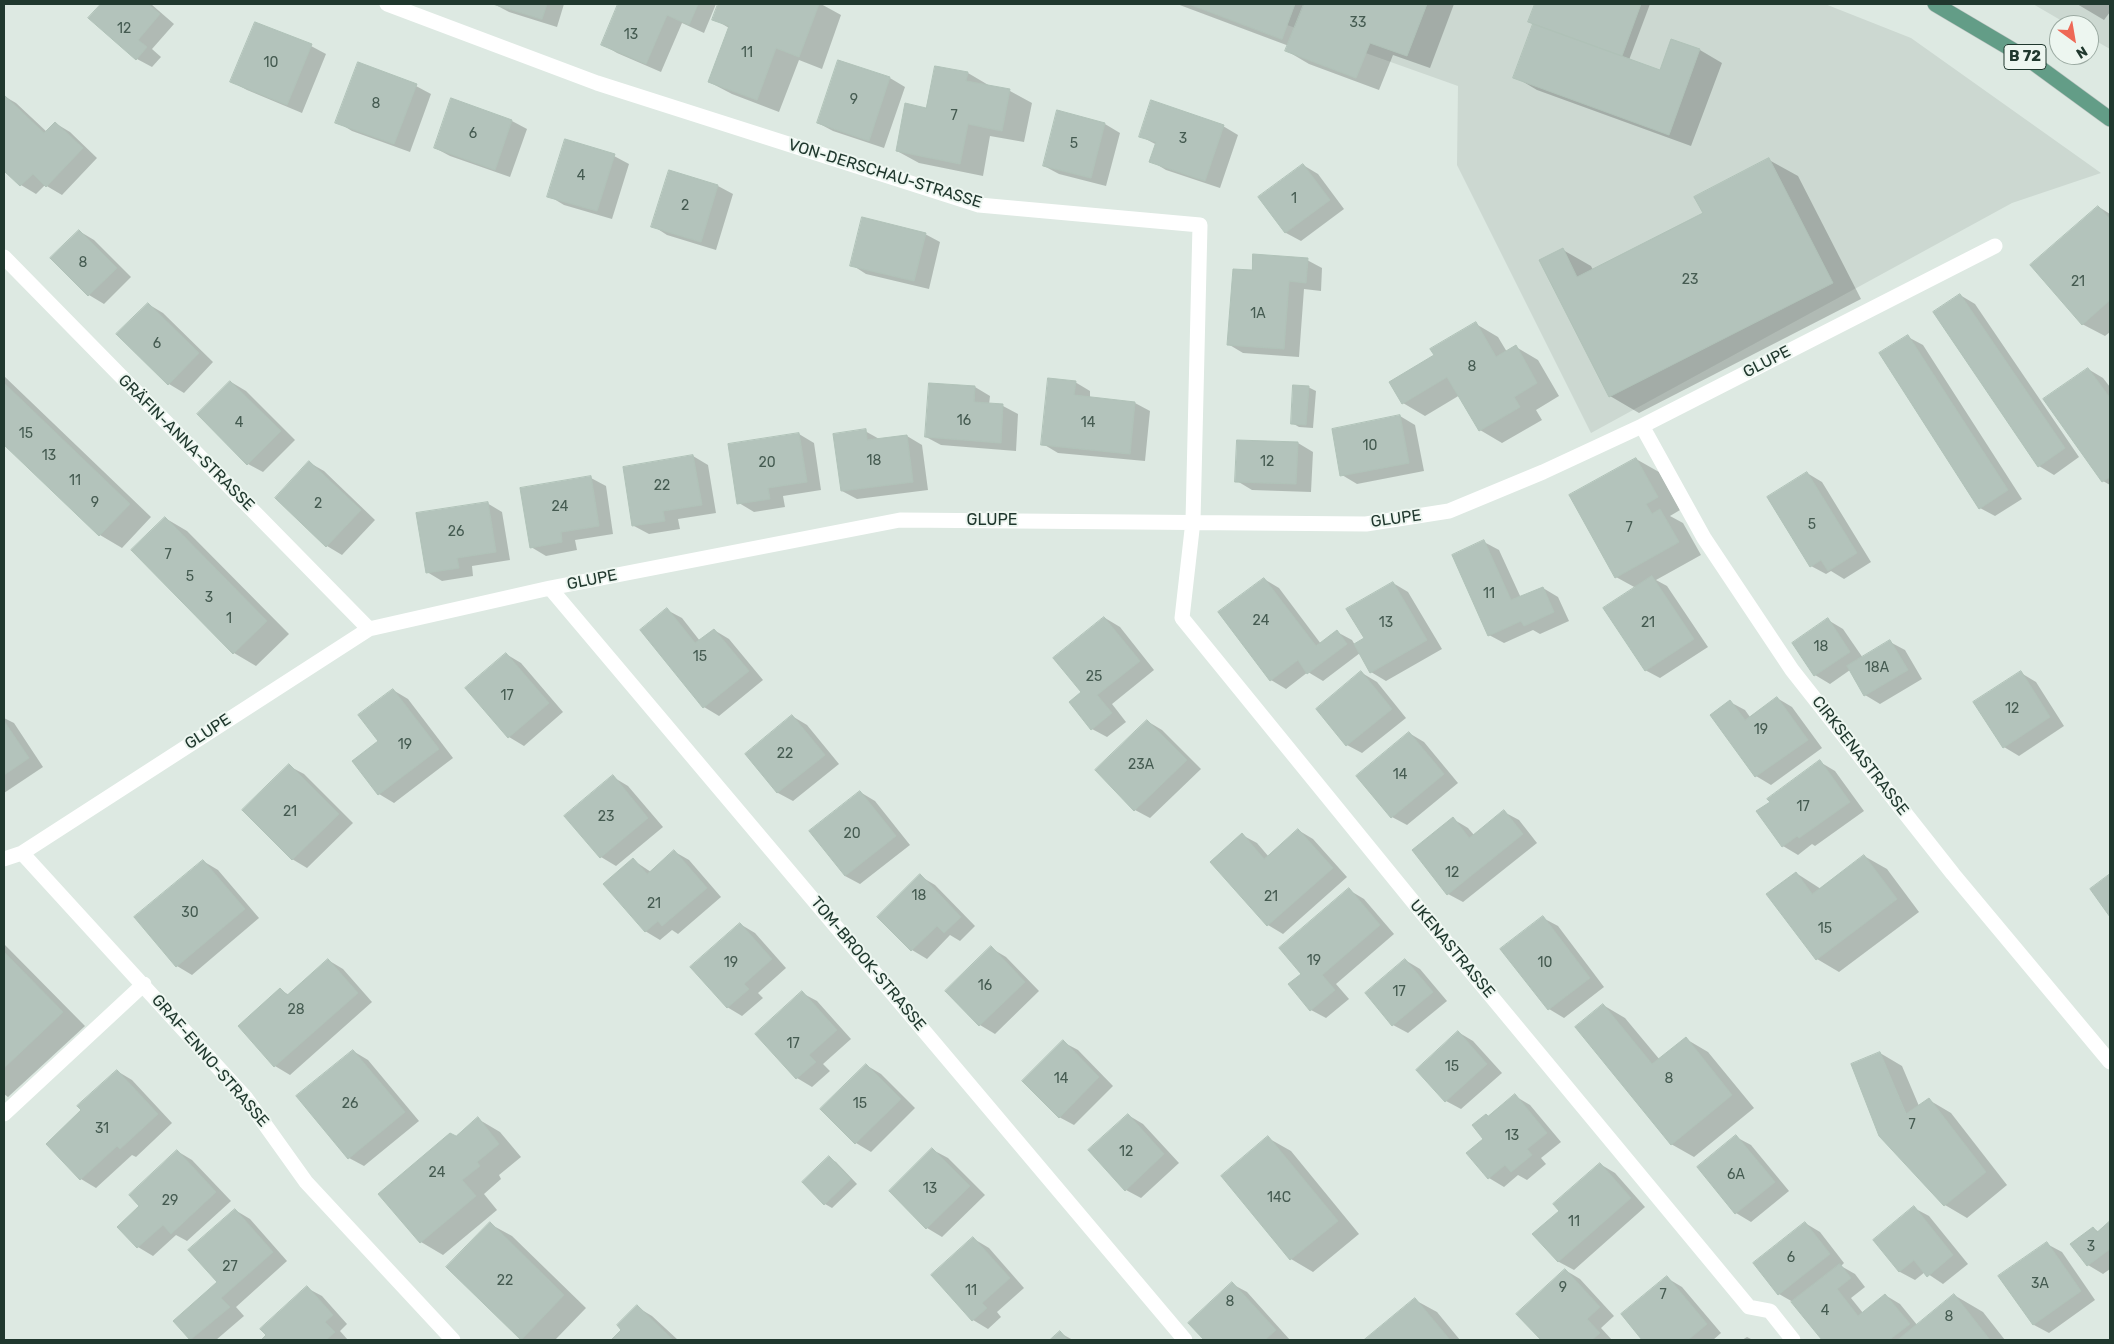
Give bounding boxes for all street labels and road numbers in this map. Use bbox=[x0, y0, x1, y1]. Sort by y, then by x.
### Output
road number: B 72 bbox=[2004, 44, 2046, 70]
street label: VON-DERSCHAU-STRASSE bbox=[786, 135, 984, 213]
street label: GLUPE bbox=[1740, 342, 1794, 382]
street label: GRÄFIN-ANNA-STRASSE bbox=[114, 371, 258, 515]
street label: GLUPE bbox=[1370, 506, 1422, 532]
street label: GLUPE bbox=[967, 510, 1017, 530]
street label: GLUPE bbox=[565, 566, 619, 594]
street label: CIRKSENASTRASSE bbox=[1808, 693, 1912, 819]
street label: GLUPE bbox=[181, 710, 235, 754]
street label: TOM-BROOK-STRASSE bbox=[806, 893, 930, 1035]
street label: UKENASTRASSE bbox=[1405, 896, 1499, 1002]
street label: GRAF-ENNO-STRASSE bbox=[147, 991, 273, 1131]

